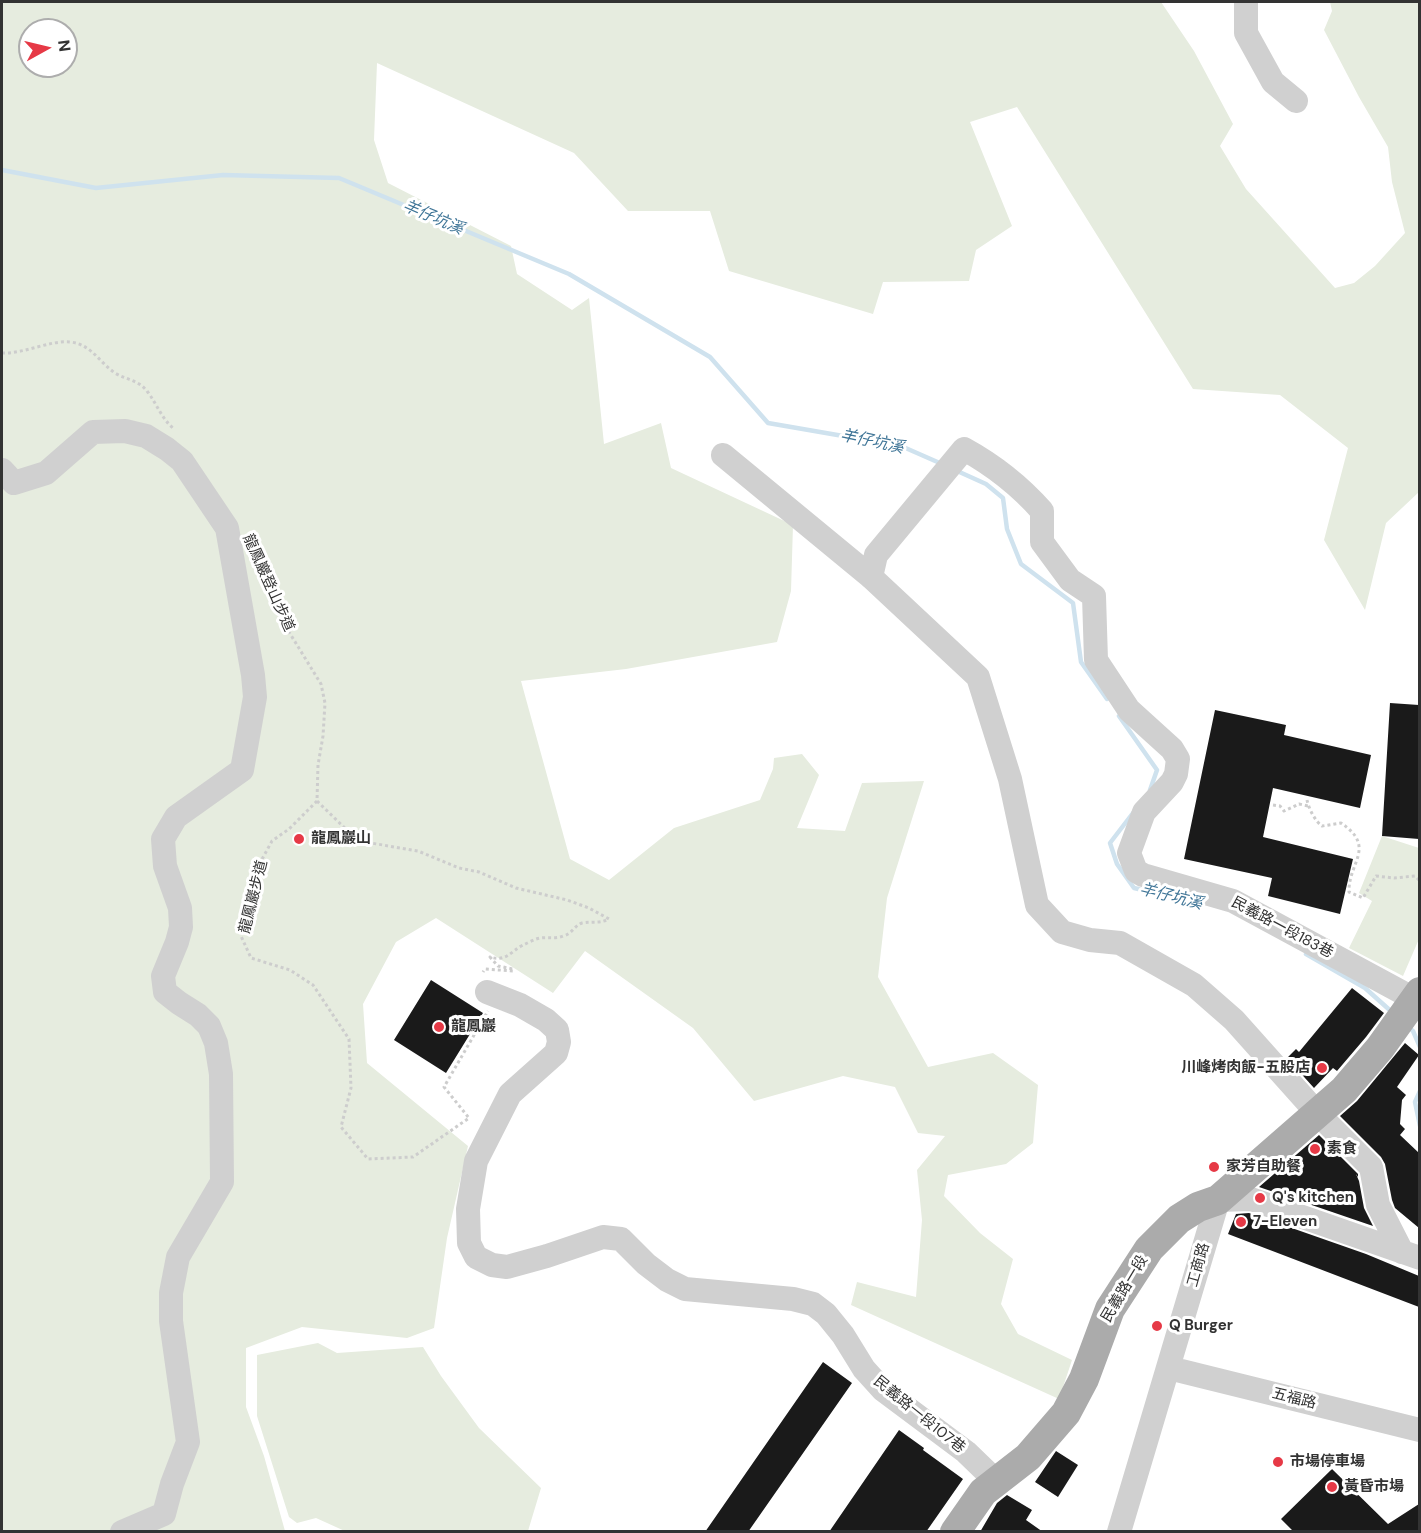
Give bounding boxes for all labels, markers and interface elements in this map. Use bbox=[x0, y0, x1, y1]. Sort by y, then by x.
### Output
north arrow bbox=[18, 18, 78, 78]
text: N bbox=[53, 38, 76, 53]
water label: 羊仔坑溪 bbox=[400, 197, 466, 239]
water label: 羊仔坑溪 bbox=[839, 426, 905, 458]
street label: 龍鳳巖登山步道 bbox=[238, 531, 298, 635]
place label: 龍鳳巖山 bbox=[311, 830, 371, 848]
marker: 龍鳳巖山 bbox=[292, 832, 306, 846]
street label: 龍鳳巖步道 bbox=[236, 858, 272, 936]
water label: 羊仔坑溪 bbox=[1138, 880, 1204, 914]
street label: 民義路一段183巷 bbox=[1228, 894, 1336, 962]
place label: 龍鳳巖 bbox=[451, 1018, 496, 1036]
marker: 龍鳳巖 bbox=[432, 1020, 446, 1034]
place label: 川峰烤肉飯-五股店 bbox=[1181, 1059, 1310, 1077]
marker: 川峰烤肉飯-五股店 bbox=[1315, 1061, 1329, 1075]
place label: 素食 bbox=[1327, 1140, 1357, 1158]
marker: 素食 bbox=[1308, 1142, 1322, 1156]
place label: 家芳自助餐 bbox=[1226, 1158, 1301, 1176]
marker: 家芳自助餐 bbox=[1207, 1160, 1221, 1174]
place label: Q's kitchen bbox=[1272, 1189, 1354, 1207]
marker: Q's kitchen bbox=[1253, 1191, 1267, 1205]
place label: 7-Eleven bbox=[1253, 1213, 1317, 1231]
marker: 7-Eleven bbox=[1234, 1215, 1248, 1229]
street label: 工商路 bbox=[1184, 1241, 1214, 1289]
street label: 民義路一段 bbox=[1098, 1252, 1152, 1326]
place label: Q Burger bbox=[1169, 1317, 1233, 1335]
marker: Q Burger bbox=[1150, 1319, 1164, 1333]
street label: 民義路一段107巷 bbox=[870, 1373, 968, 1457]
street label: 五福路 bbox=[1270, 1385, 1318, 1413]
place label: 市場停車場 bbox=[1290, 1453, 1365, 1471]
marker: 市場停車場 bbox=[1271, 1455, 1285, 1469]
place label: 黃昏市場 bbox=[1344, 1478, 1404, 1496]
marker: 黃昏市場 bbox=[1325, 1480, 1339, 1494]

